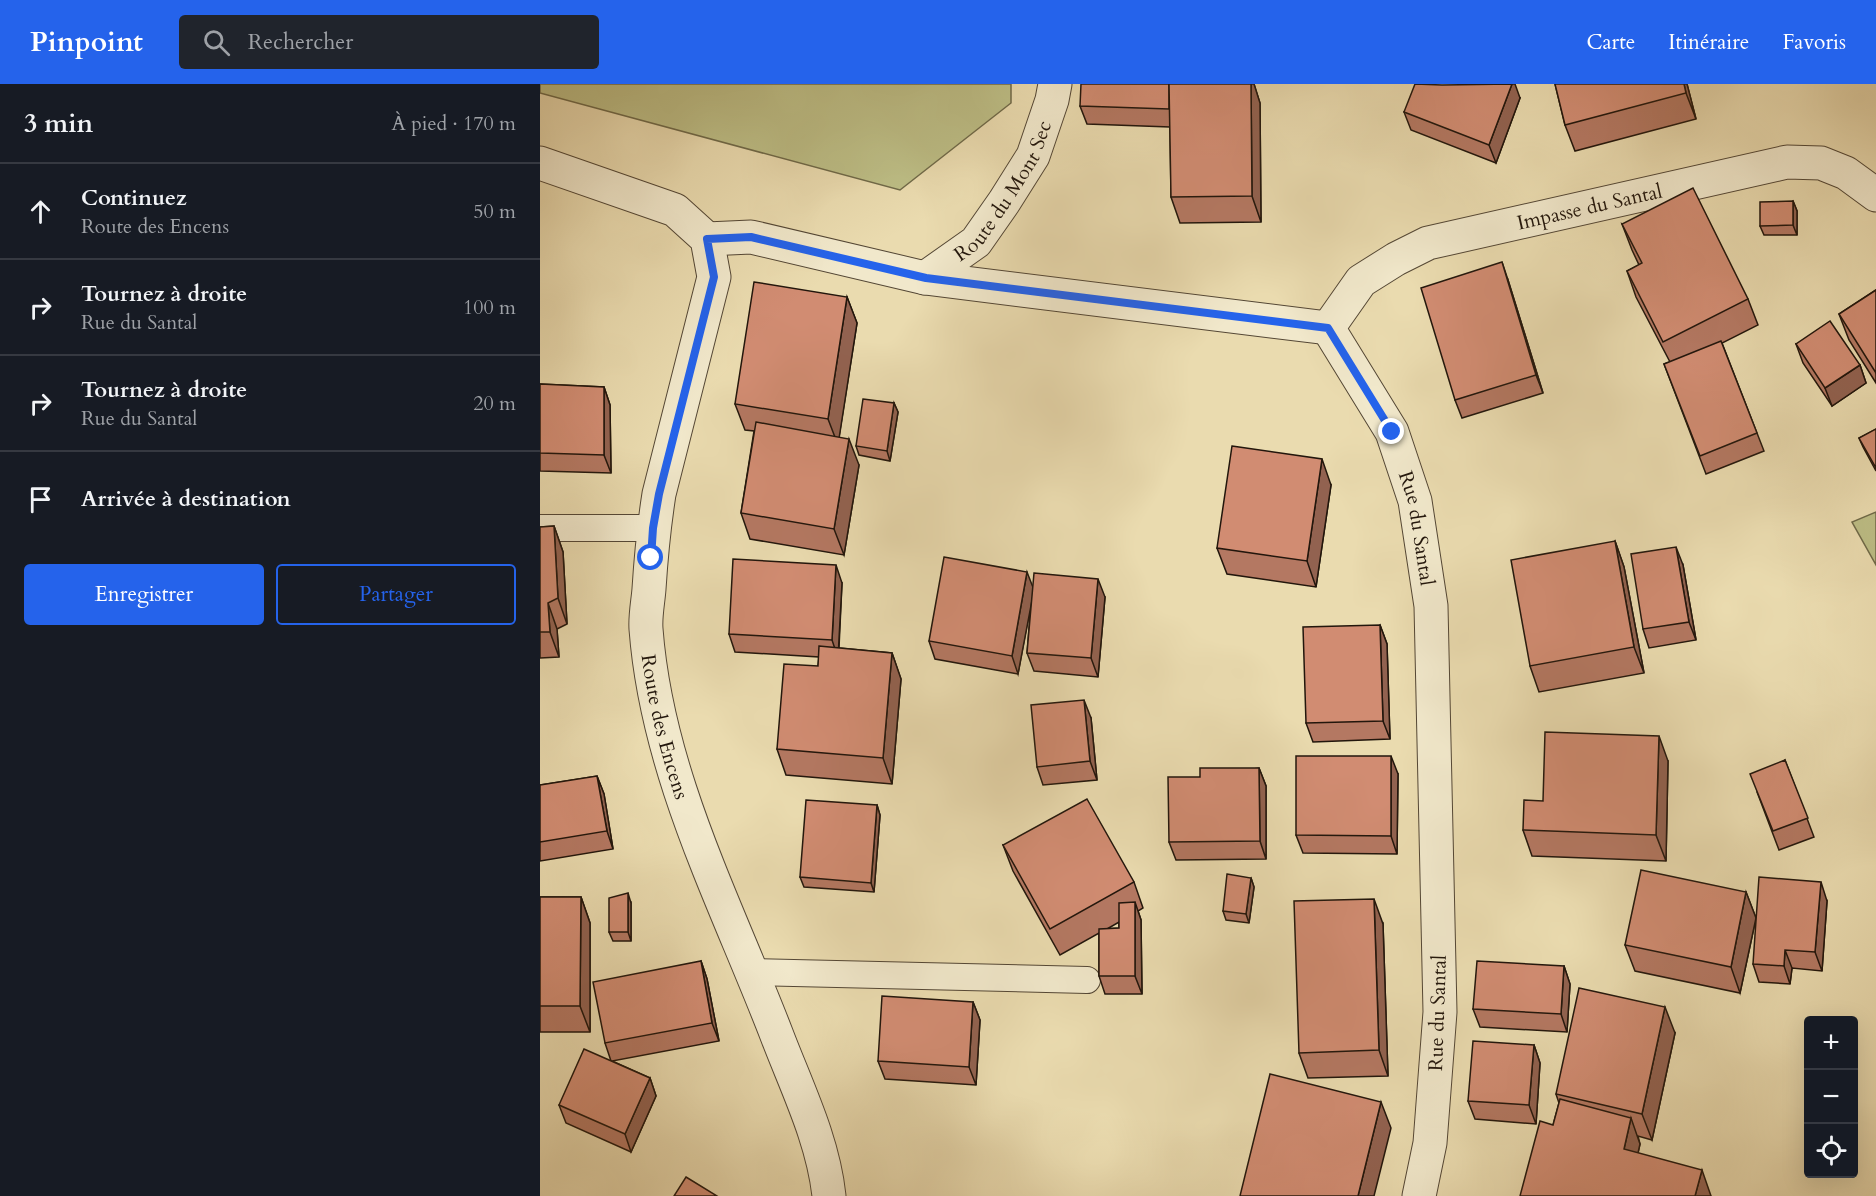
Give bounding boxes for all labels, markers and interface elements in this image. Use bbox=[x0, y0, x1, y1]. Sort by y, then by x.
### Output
search box bbox=[179, 15, 599, 69]
text: Pinpoint bbox=[30, 23, 143, 61]
icon: search bbox=[200, 26, 233, 59]
text: Rechercher bbox=[248, 27, 353, 57]
text: Carte bbox=[1586, 28, 1635, 57]
text: Itinéraire bbox=[1668, 28, 1749, 57]
text: Favoris bbox=[1782, 28, 1846, 57]
text: 3 min bbox=[24, 106, 93, 141]
text: À pied · 170 m bbox=[392, 110, 516, 137]
street label: Route du Mont Sec bbox=[948, 117, 1058, 268]
street label: Impasse du Santal bbox=[1514, 178, 1665, 237]
text: Continuez bbox=[81, 183, 187, 213]
icon: ahead bbox=[24, 195, 57, 228]
text: 50 m bbox=[473, 198, 516, 225]
text: Route des Encens bbox=[81, 213, 229, 240]
text: Tournez à droite bbox=[81, 279, 247, 309]
icon: right bbox=[24, 291, 57, 324]
text: 100 m bbox=[463, 294, 516, 321]
text: Rue du Santal bbox=[81, 309, 197, 336]
text: Tournez à droite bbox=[81, 375, 247, 405]
icon: right bbox=[24, 387, 57, 420]
text: 20 m bbox=[473, 390, 516, 417]
text: Rue du Santal bbox=[81, 405, 197, 432]
route end bbox=[1378, 418, 1404, 444]
street label: Rue du Santal bbox=[1392, 467, 1441, 588]
icon: arrive bbox=[24, 483, 57, 516]
text: Arrivée à destination bbox=[81, 484, 291, 514]
route start bbox=[637, 544, 663, 570]
button: Enregistrer bbox=[24, 564, 264, 625]
button: Partager bbox=[276, 564, 516, 625]
street label: Route des Encens bbox=[635, 653, 695, 803]
street label: Rue du Santal bbox=[1422, 954, 1453, 1072]
map controls bbox=[1804, 1016, 1858, 1178]
button: + bbox=[1804, 1016, 1858, 1070]
button: − bbox=[1804, 1070, 1858, 1124]
button: locate bbox=[1804, 1124, 1858, 1178]

